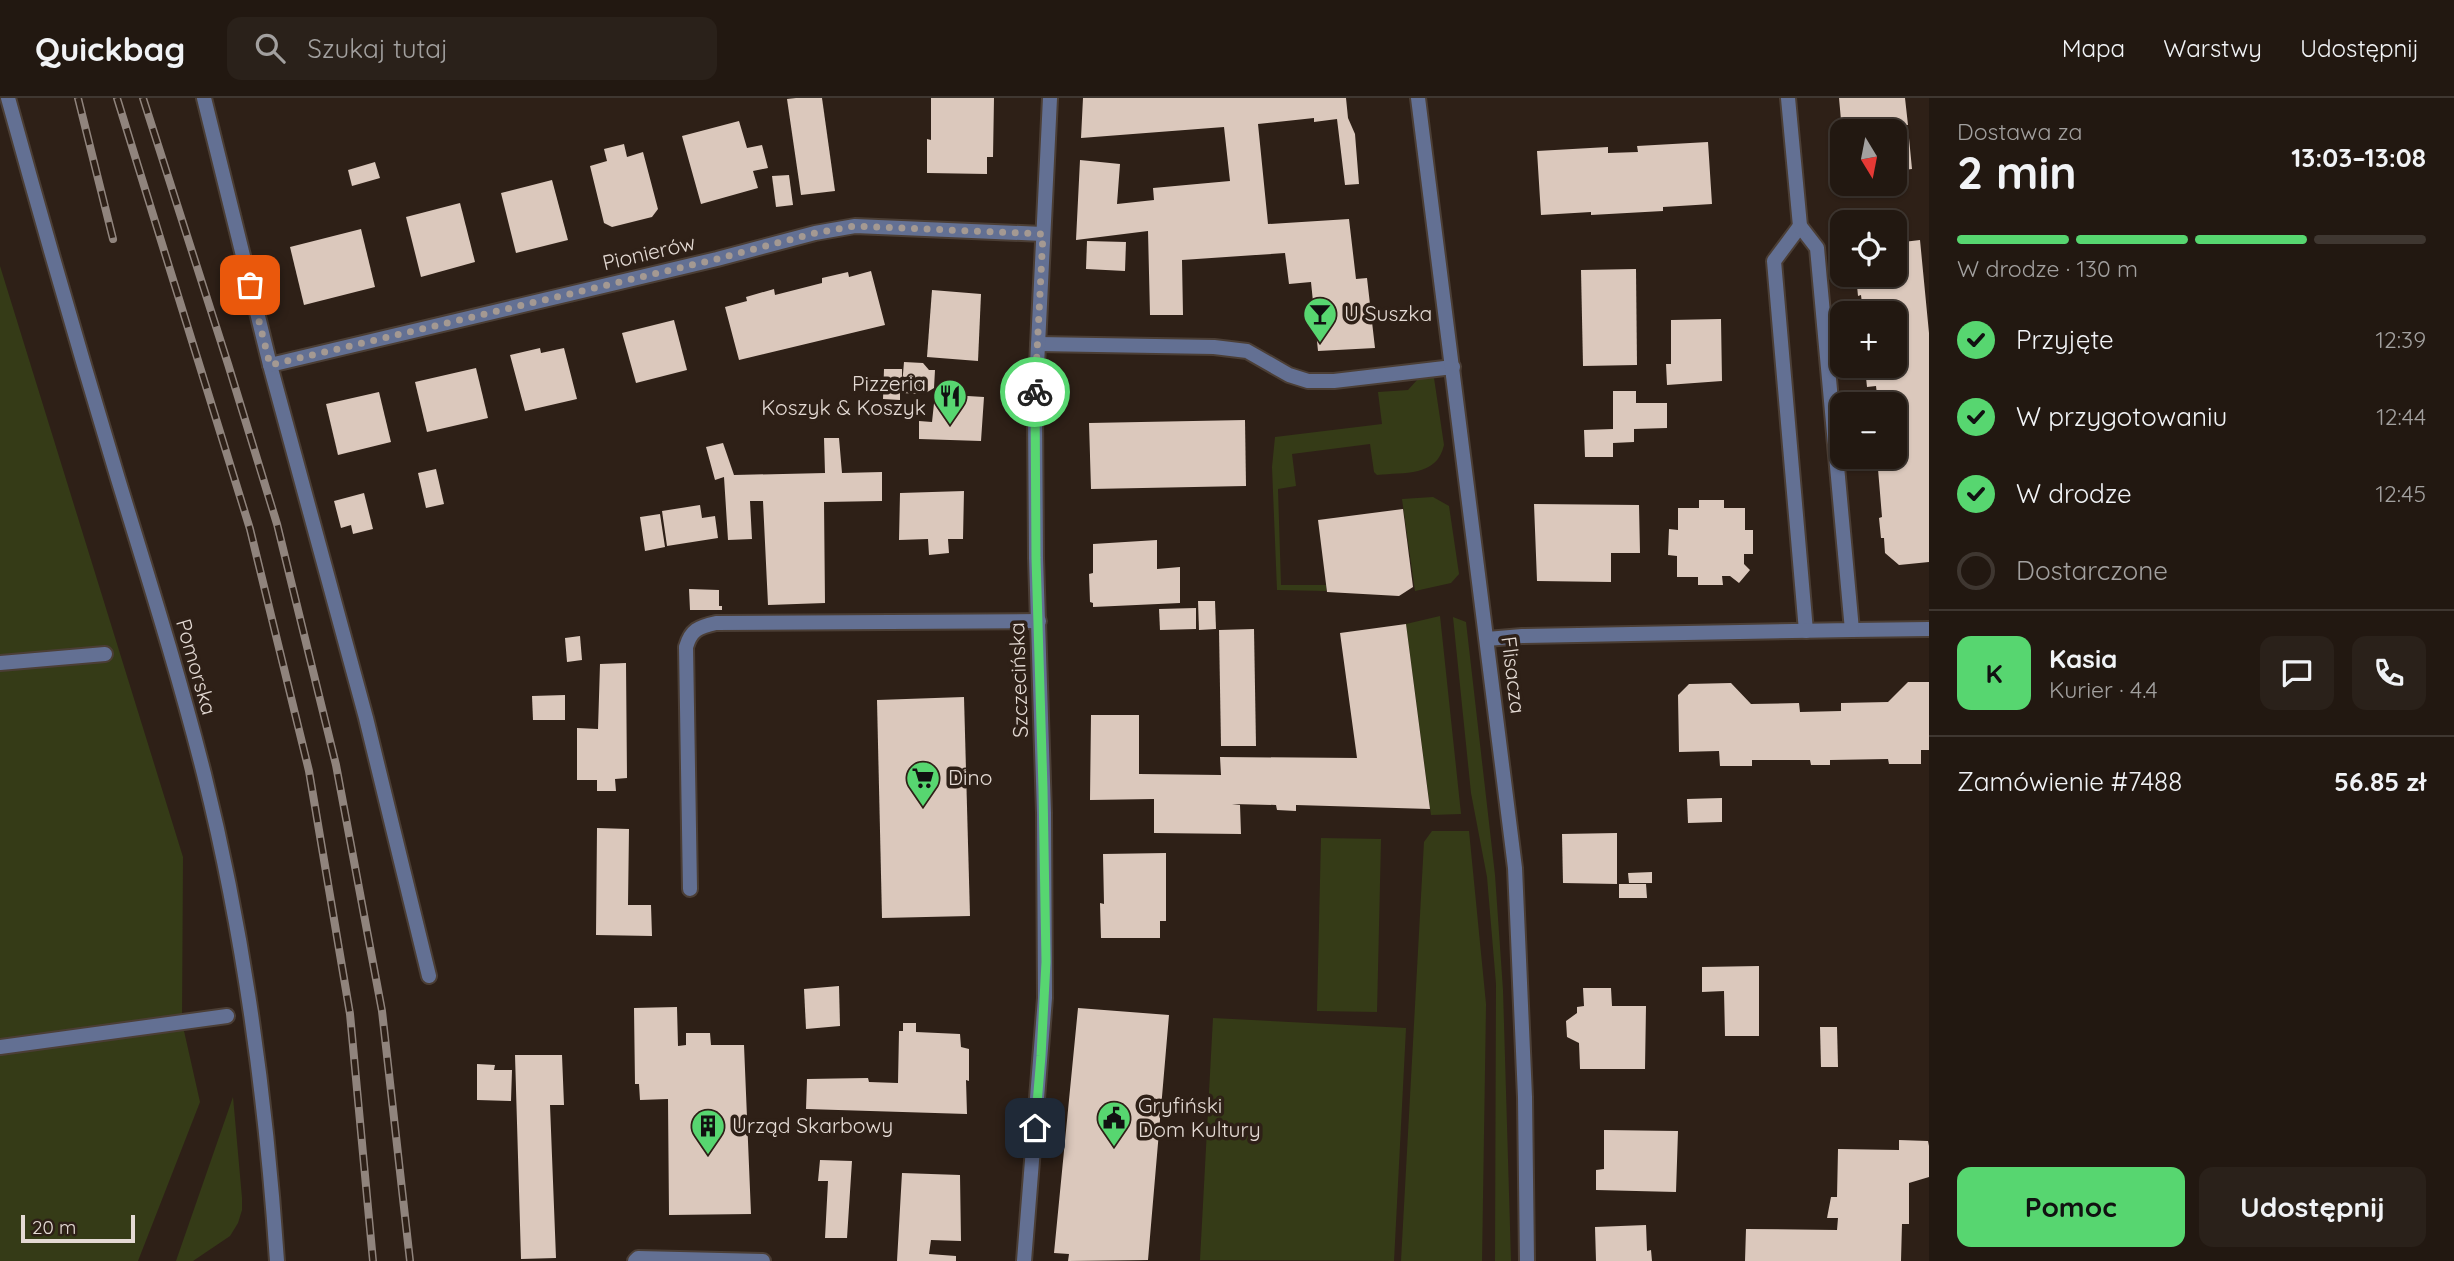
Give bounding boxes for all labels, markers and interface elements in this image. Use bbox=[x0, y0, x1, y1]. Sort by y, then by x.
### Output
search box bbox=[227, 17, 717, 80]
text: Quickbag bbox=[35, 28, 185, 69]
icon: search bbox=[251, 29, 289, 67]
text: Szukaj tutaj bbox=[307, 32, 448, 65]
text: Mapa bbox=[2062, 33, 2125, 63]
text: Warstwy bbox=[2163, 33, 2262, 63]
text: Udostępnij bbox=[2300, 33, 2419, 63]
text: Dostawa za bbox=[1957, 117, 2083, 146]
north arrow bbox=[1830, 119, 1908, 196]
map controls bbox=[1830, 119, 1907, 469]
text: 13:03–13:08 bbox=[2291, 141, 2426, 174]
text: 2 min bbox=[1957, 143, 2077, 201]
button: locate bbox=[1830, 210, 1907, 287]
street label: Pionierów bbox=[600, 229, 698, 275]
text: W drodze · 130 m bbox=[1957, 254, 2138, 283]
pin bbox=[220, 255, 280, 315]
icon: bag bbox=[231, 266, 269, 304]
bar icon: U Suszka bbox=[1301, 295, 1339, 344]
place label: U Suszka bbox=[1344, 300, 1432, 326]
button: + bbox=[1830, 301, 1907, 378]
icon: check bbox=[1957, 321, 1995, 359]
text: Przyjęte bbox=[2016, 323, 2114, 356]
text: 12:39 bbox=[2376, 325, 2426, 354]
courier bbox=[1000, 357, 1070, 427]
place label: Pizzeria Koszyk & Koszyk bbox=[761, 370, 926, 420]
icon: bike bbox=[1016, 373, 1054, 411]
restaurant icon: Pizzeria Koszyk & Koszyk bbox=[931, 377, 969, 426]
button: − bbox=[1830, 392, 1907, 469]
icon: check bbox=[1957, 398, 1995, 436]
text: W przygotowaniu bbox=[2016, 400, 2227, 433]
text: 12:44 bbox=[2376, 402, 2426, 431]
icon: check bbox=[1957, 475, 1995, 513]
text: W drodze bbox=[2016, 477, 2132, 510]
text: 12:45 bbox=[2376, 479, 2426, 508]
text: Dostarczone bbox=[2016, 554, 2168, 587]
street label: Pomorska bbox=[171, 616, 223, 718]
street label: Szczecińska bbox=[1003, 622, 1033, 738]
street label: Flisacza bbox=[1496, 635, 1532, 715]
button: chat bbox=[2260, 636, 2334, 710]
button: phone bbox=[2352, 636, 2426, 710]
text: Kasia bbox=[2049, 642, 2117, 675]
text: K bbox=[1985, 657, 2003, 690]
text: Kurier · 4.4 bbox=[2049, 675, 2158, 704]
supermarket icon: Dino bbox=[904, 759, 942, 808]
place label: Dino bbox=[948, 764, 992, 790]
text: Zamówienie #7488 bbox=[1957, 765, 2182, 798]
text: 56.85 zł bbox=[2334, 765, 2426, 798]
place label: Gryfiński Dom Kultury bbox=[1138, 1092, 1261, 1142]
pin bbox=[1005, 1098, 1065, 1158]
public building icon: Gryfiński Dom Kultury bbox=[1095, 1099, 1133, 1148]
building icon: Urząd Skarbowy bbox=[689, 1107, 727, 1156]
icon: home bbox=[1016, 1109, 1054, 1147]
place label: Urząd Skarbowy bbox=[732, 1112, 893, 1138]
button: Pomoc bbox=[1957, 1167, 2185, 1247]
button: Udostępnij bbox=[2199, 1167, 2426, 1247]
scale bar bbox=[21, 1212, 135, 1244]
text: 20 m bbox=[32, 1215, 76, 1239]

